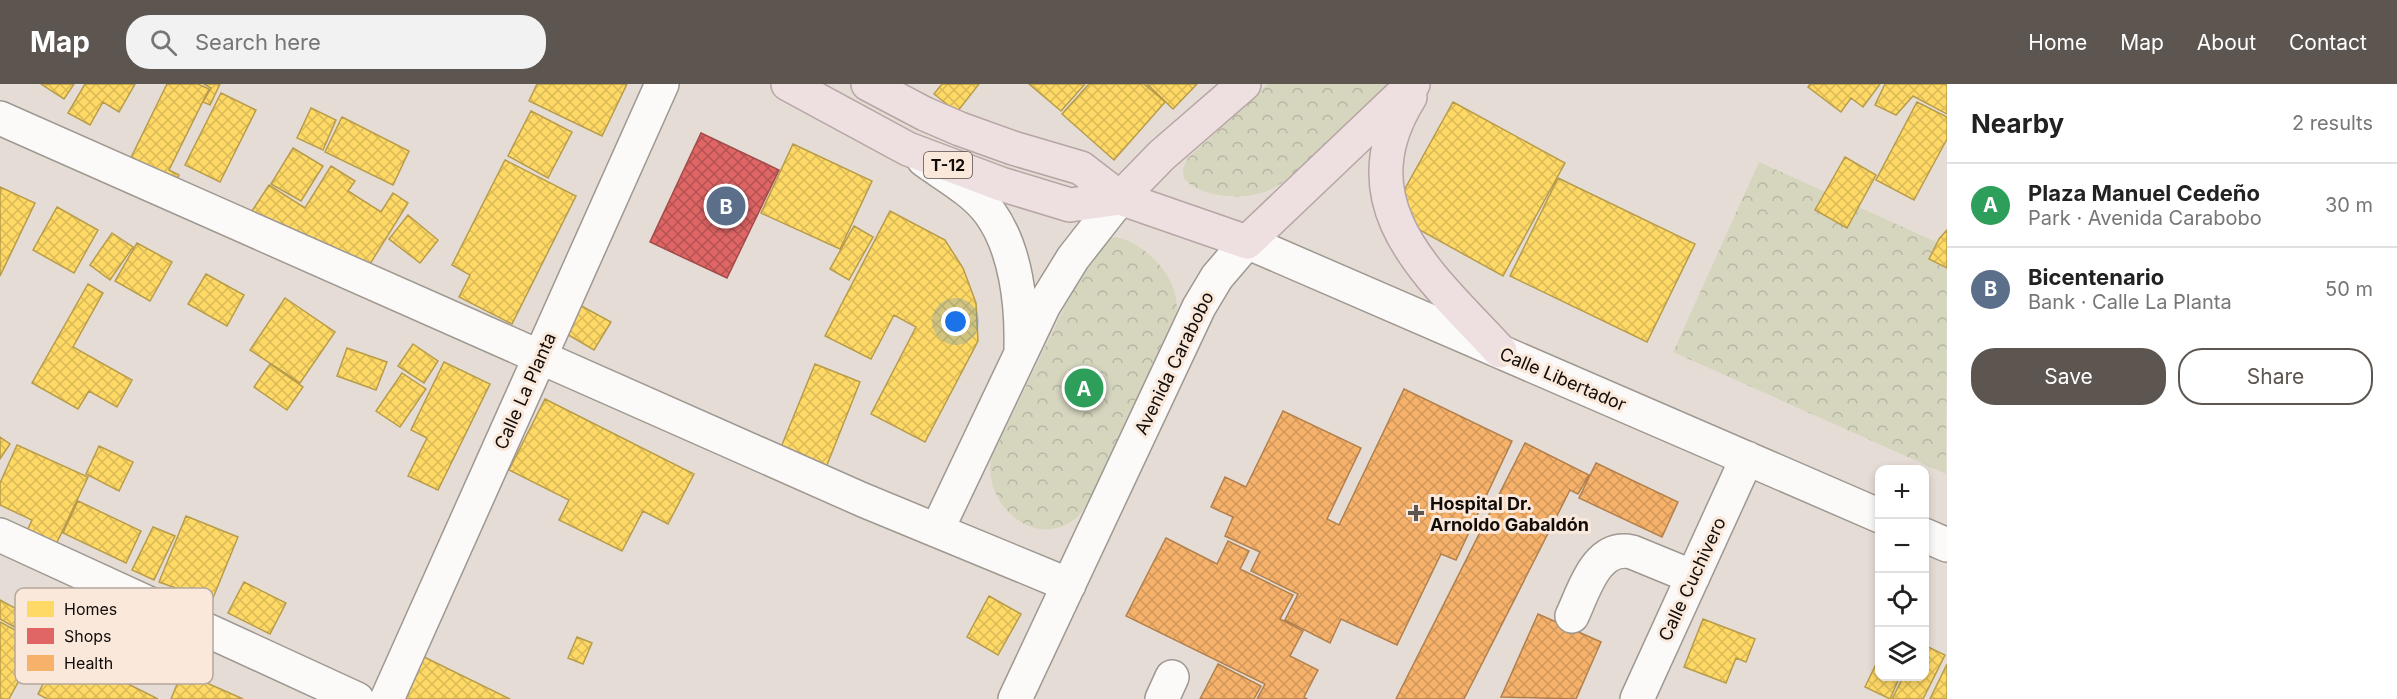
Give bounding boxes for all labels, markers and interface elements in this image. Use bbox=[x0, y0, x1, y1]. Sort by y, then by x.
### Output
search box bbox=[126, 15, 546, 69]
text: Map bbox=[30, 25, 90, 59]
icon: search bbox=[147, 26, 180, 59]
text: Search here bbox=[195, 29, 321, 55]
text: Home bbox=[2028, 30, 2087, 55]
text: Map bbox=[2120, 30, 2164, 55]
text: About bbox=[2197, 30, 2256, 55]
text: Contact bbox=[2289, 30, 2367, 55]
text: Nearby bbox=[1971, 108, 2064, 139]
text: 2 results bbox=[2292, 111, 2373, 135]
road number: T-12 bbox=[924, 152, 972, 178]
text: Plaza Manuel Cedeño bbox=[2028, 180, 2260, 206]
pin: B bbox=[706, 184, 746, 228]
text: A bbox=[1983, 193, 1998, 217]
text: 30 m bbox=[2325, 193, 2373, 217]
text: Park · Avenida Carabobo bbox=[2028, 206, 2262, 230]
text: Bicentenario bbox=[2028, 264, 2164, 290]
text: B bbox=[1984, 277, 1997, 301]
text: 50 m bbox=[2325, 277, 2373, 301]
street label: Avenida Carabobo bbox=[1130, 288, 1218, 438]
text: Bank · Calle La Planta bbox=[2028, 290, 2232, 314]
your location bbox=[941, 307, 970, 336]
street label: Calle La Planta bbox=[490, 329, 560, 453]
street label: Calle Libertador bbox=[1497, 343, 1630, 415]
button: Save bbox=[1971, 348, 2166, 405]
button: Share bbox=[2178, 348, 2373, 405]
pin: A bbox=[1064, 366, 1104, 410]
map controls bbox=[1875, 465, 1929, 681]
button: + bbox=[1875, 465, 1929, 519]
place label: Hospital Dr. Arnoldo Gabaldón bbox=[1430, 493, 1589, 535]
marker: Hospital Dr. Arnoldo Gabaldón bbox=[1407, 504, 1425, 522]
street label: Calle Cuchivero bbox=[1654, 514, 1730, 644]
button: − bbox=[1875, 519, 1929, 573]
button: locate bbox=[1875, 573, 1929, 627]
legend bbox=[15, 588, 213, 684]
text: Homes bbox=[64, 599, 117, 619]
text: Shops bbox=[64, 626, 112, 646]
button: layers bbox=[1875, 627, 1929, 681]
text: Health bbox=[64, 653, 113, 673]

